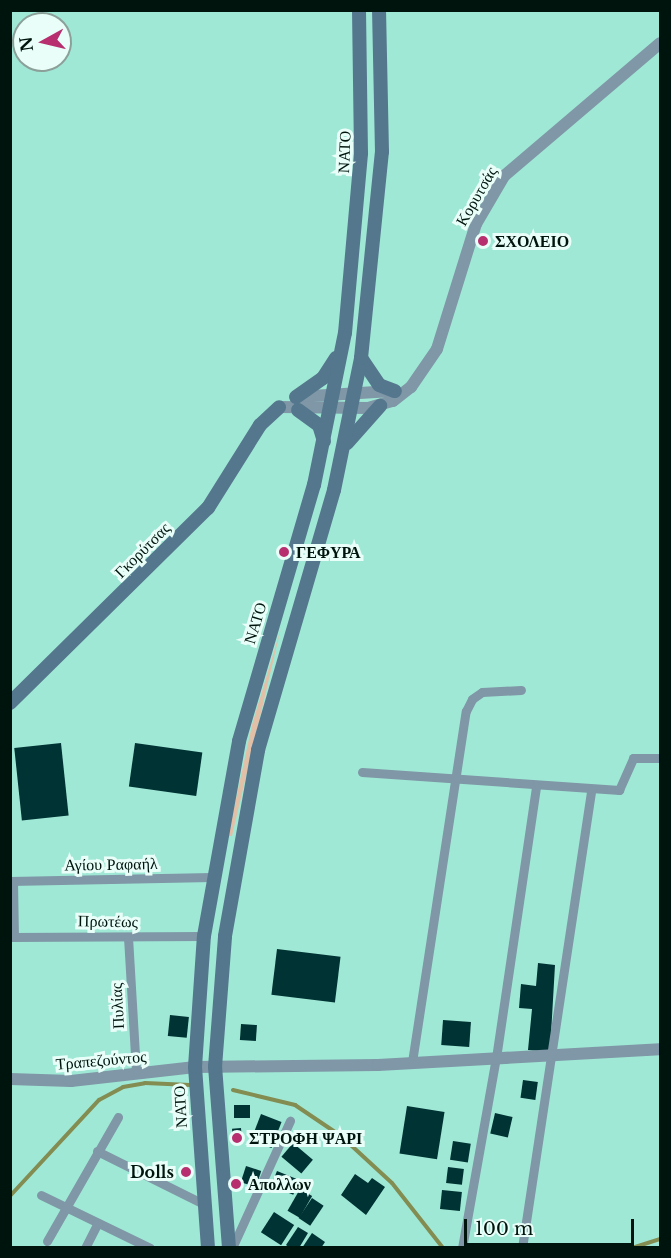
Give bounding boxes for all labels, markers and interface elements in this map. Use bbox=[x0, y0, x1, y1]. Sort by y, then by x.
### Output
north arrow bbox=[12, 12, 72, 72]
text: N bbox=[15, 35, 37, 53]
street label: ΝΑΤΟ bbox=[334, 130, 354, 174]
street label: Κορυτσάς bbox=[451, 163, 501, 229]
place label: ΣΧΟΛΕΙΟ bbox=[495, 231, 569, 251]
marker: ΣΧΟΛΕΙΟ bbox=[476, 234, 490, 248]
street label: Γκορύτσας bbox=[110, 518, 174, 582]
place label: ΓΕΦΥΡΑ bbox=[296, 542, 360, 562]
marker: ΓΕΦΥΡΑ bbox=[277, 545, 291, 559]
street label: ΝΑΤΟ bbox=[240, 600, 270, 646]
street label: Αγίου Ραφαήλ bbox=[64, 854, 158, 874]
street label: Πρωτέως bbox=[78, 911, 138, 931]
street label: Πυλίας bbox=[106, 982, 128, 1030]
street label: Τραπεζούντος bbox=[55, 1046, 147, 1074]
street label: ΝΑΤΟ bbox=[169, 1085, 191, 1129]
place label: ΣΤΡΟΦΗ ΨΑΡΙ bbox=[249, 1128, 362, 1148]
marker: ΣΤΡΟΦΗ ΨΑΡΙ bbox=[230, 1131, 244, 1145]
place label: Dolls bbox=[130, 1162, 174, 1182]
marker: Dolls bbox=[179, 1165, 193, 1179]
place label: Απολλων bbox=[248, 1174, 311, 1194]
marker: Απολλων bbox=[229, 1177, 243, 1191]
scale bar bbox=[467, 1207, 636, 1245]
text: 100 m bbox=[475, 1218, 533, 1240]

